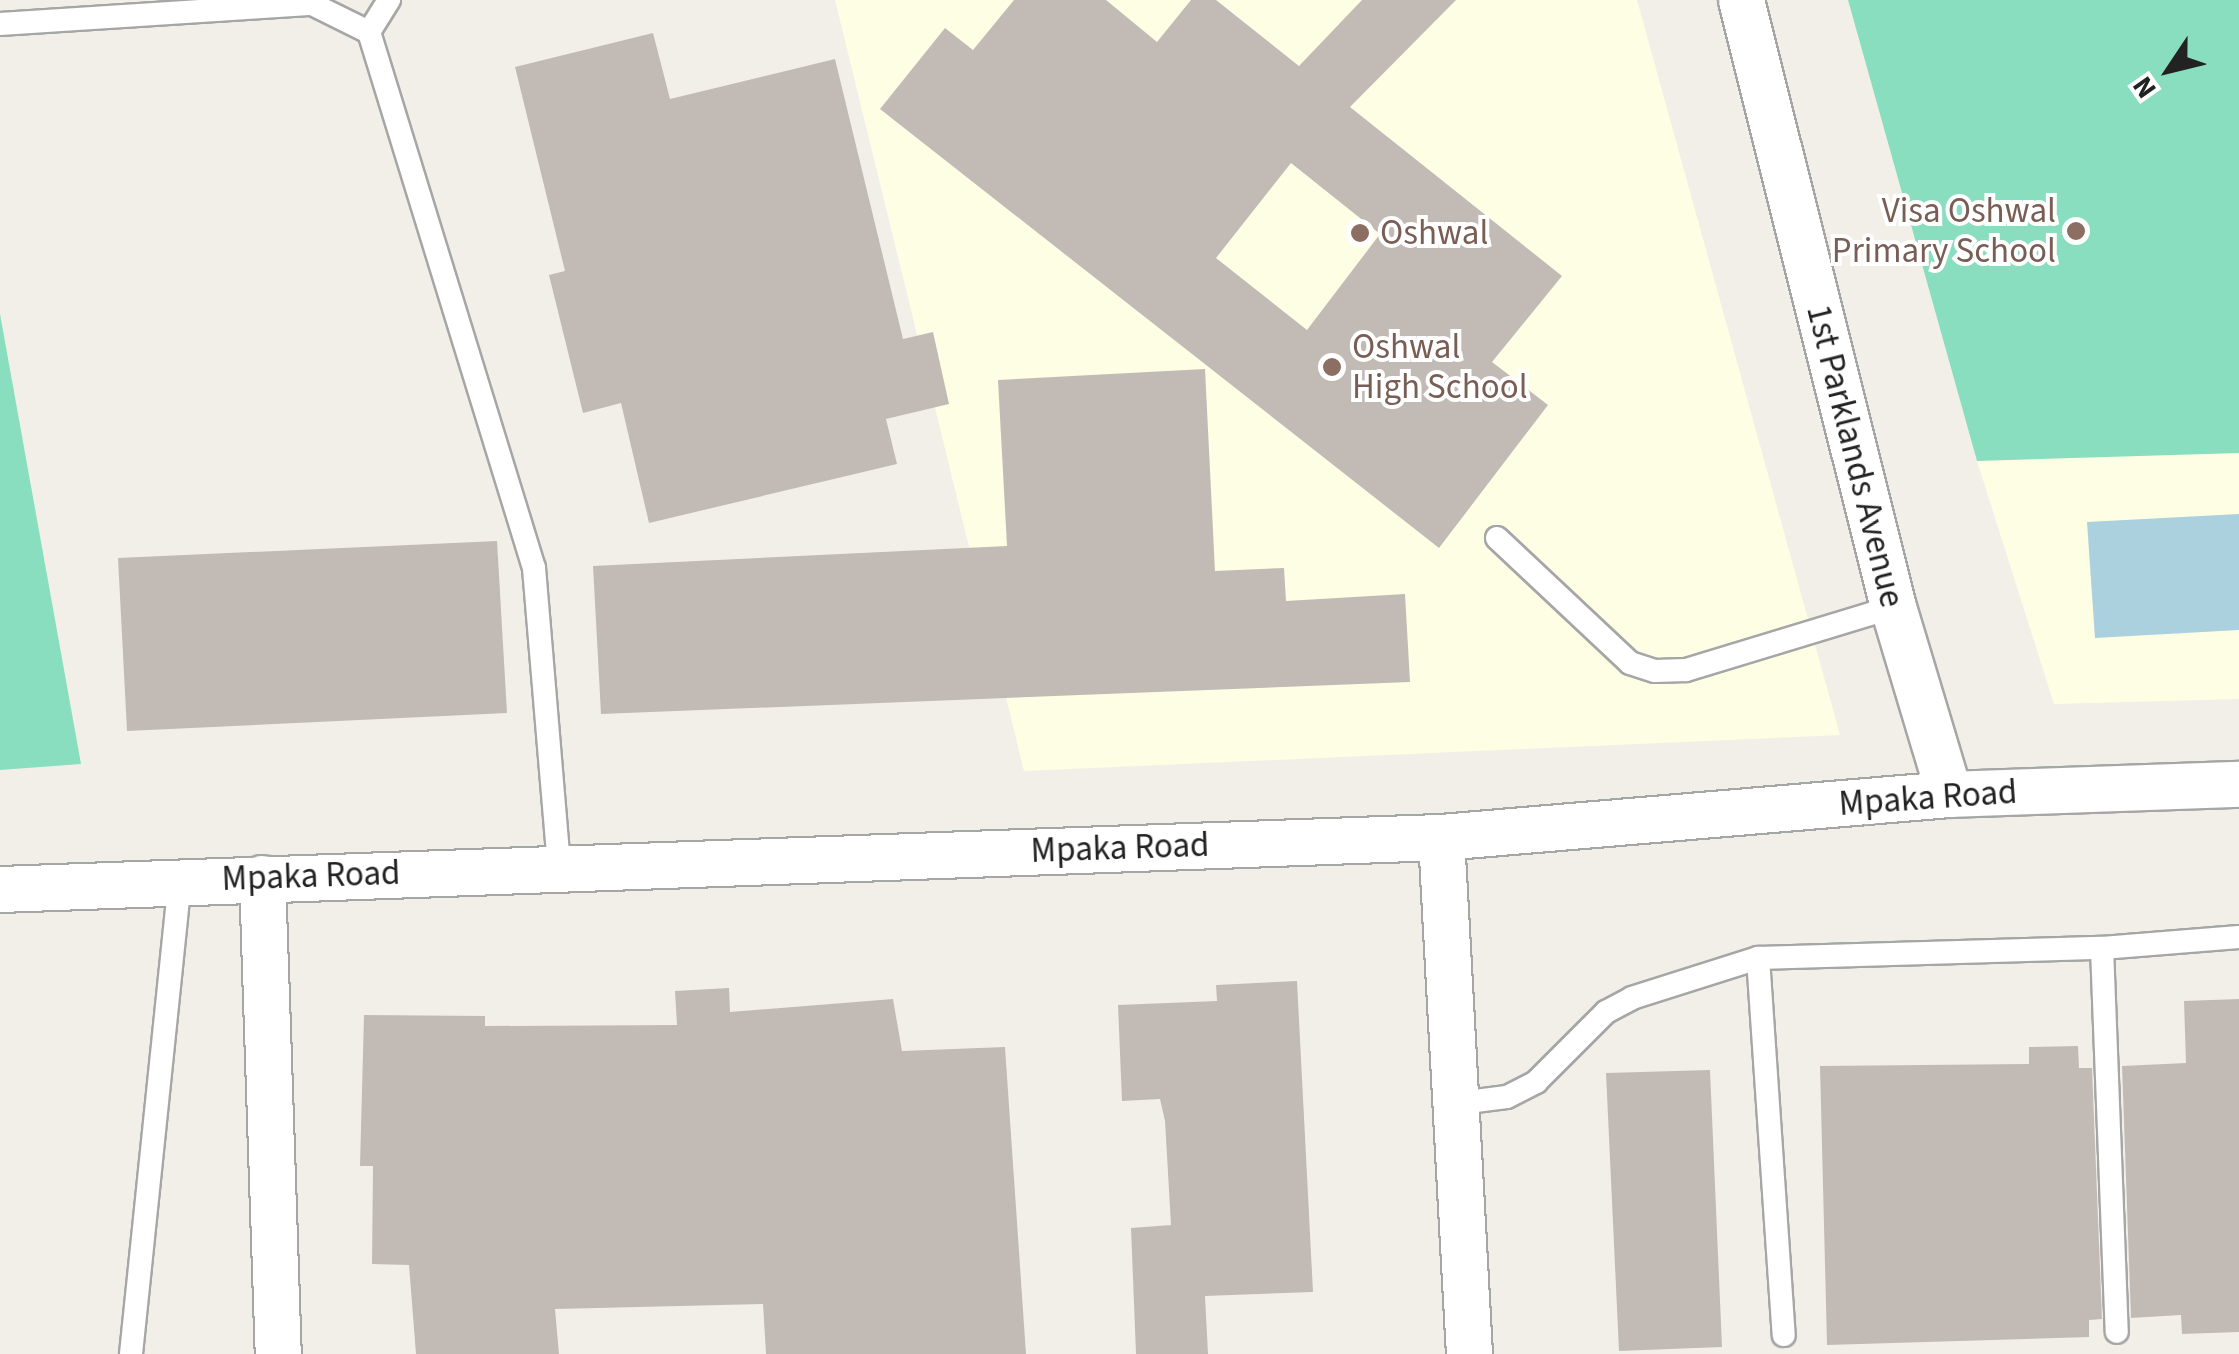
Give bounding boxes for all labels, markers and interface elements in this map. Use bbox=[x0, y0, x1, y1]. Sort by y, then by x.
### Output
north arrow bbox=[2119, 20, 2219, 120]
text: N bbox=[2123, 68, 2166, 106]
place label: Visa Oshwal Primary School bbox=[1832, 190, 2056, 272]
place label: Oshwal bbox=[1380, 212, 1488, 254]
marker: Visa Oshwal Primary School bbox=[2065, 220, 2087, 242]
marker: Oshwal bbox=[1349, 222, 1371, 244]
street label: 1st Parklands Avenue bbox=[1797, 300, 1913, 612]
place label: Oshwal High School bbox=[1352, 326, 1528, 408]
marker: Oshwal High School bbox=[1321, 356, 1343, 378]
street label: Mpaka Road bbox=[1837, 771, 2019, 825]
street label: Mpaka Road bbox=[1030, 824, 1210, 872]
street label: Mpaka Road bbox=[221, 852, 401, 900]

